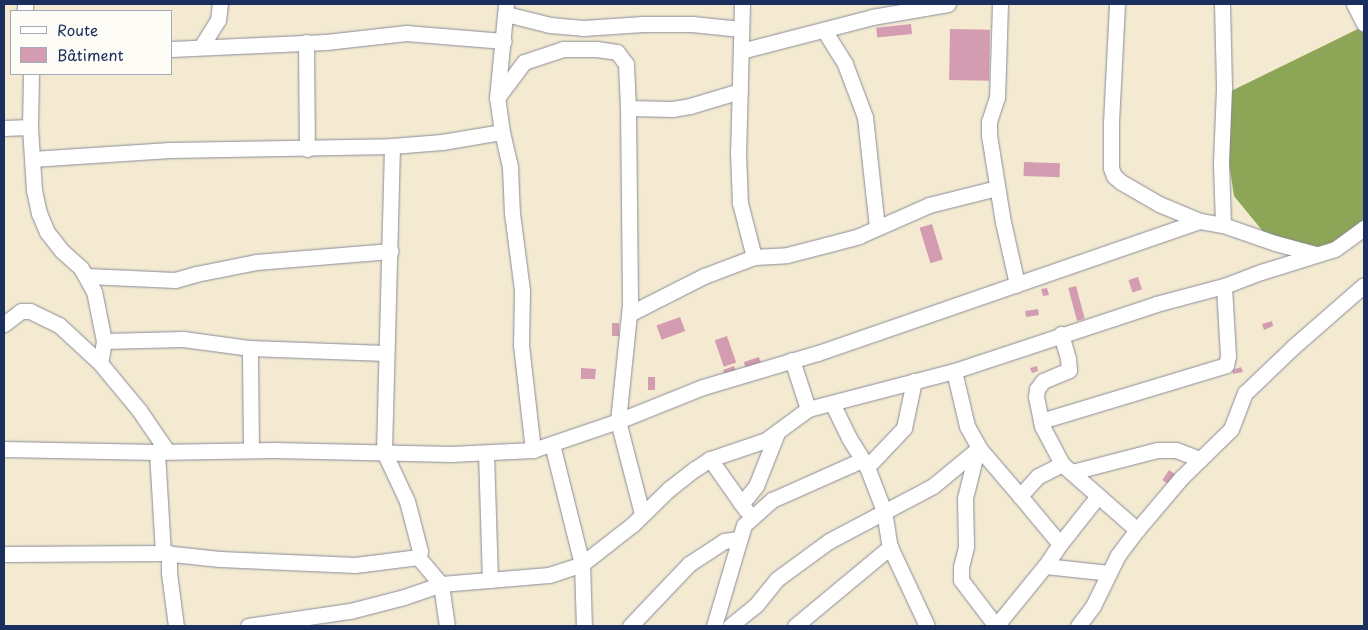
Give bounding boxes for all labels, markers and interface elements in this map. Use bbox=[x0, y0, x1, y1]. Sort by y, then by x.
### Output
legend bbox=[10, 10, 172, 75]
text: Route bbox=[57, 18, 98, 41]
text: Bâtiment bbox=[57, 43, 124, 66]

